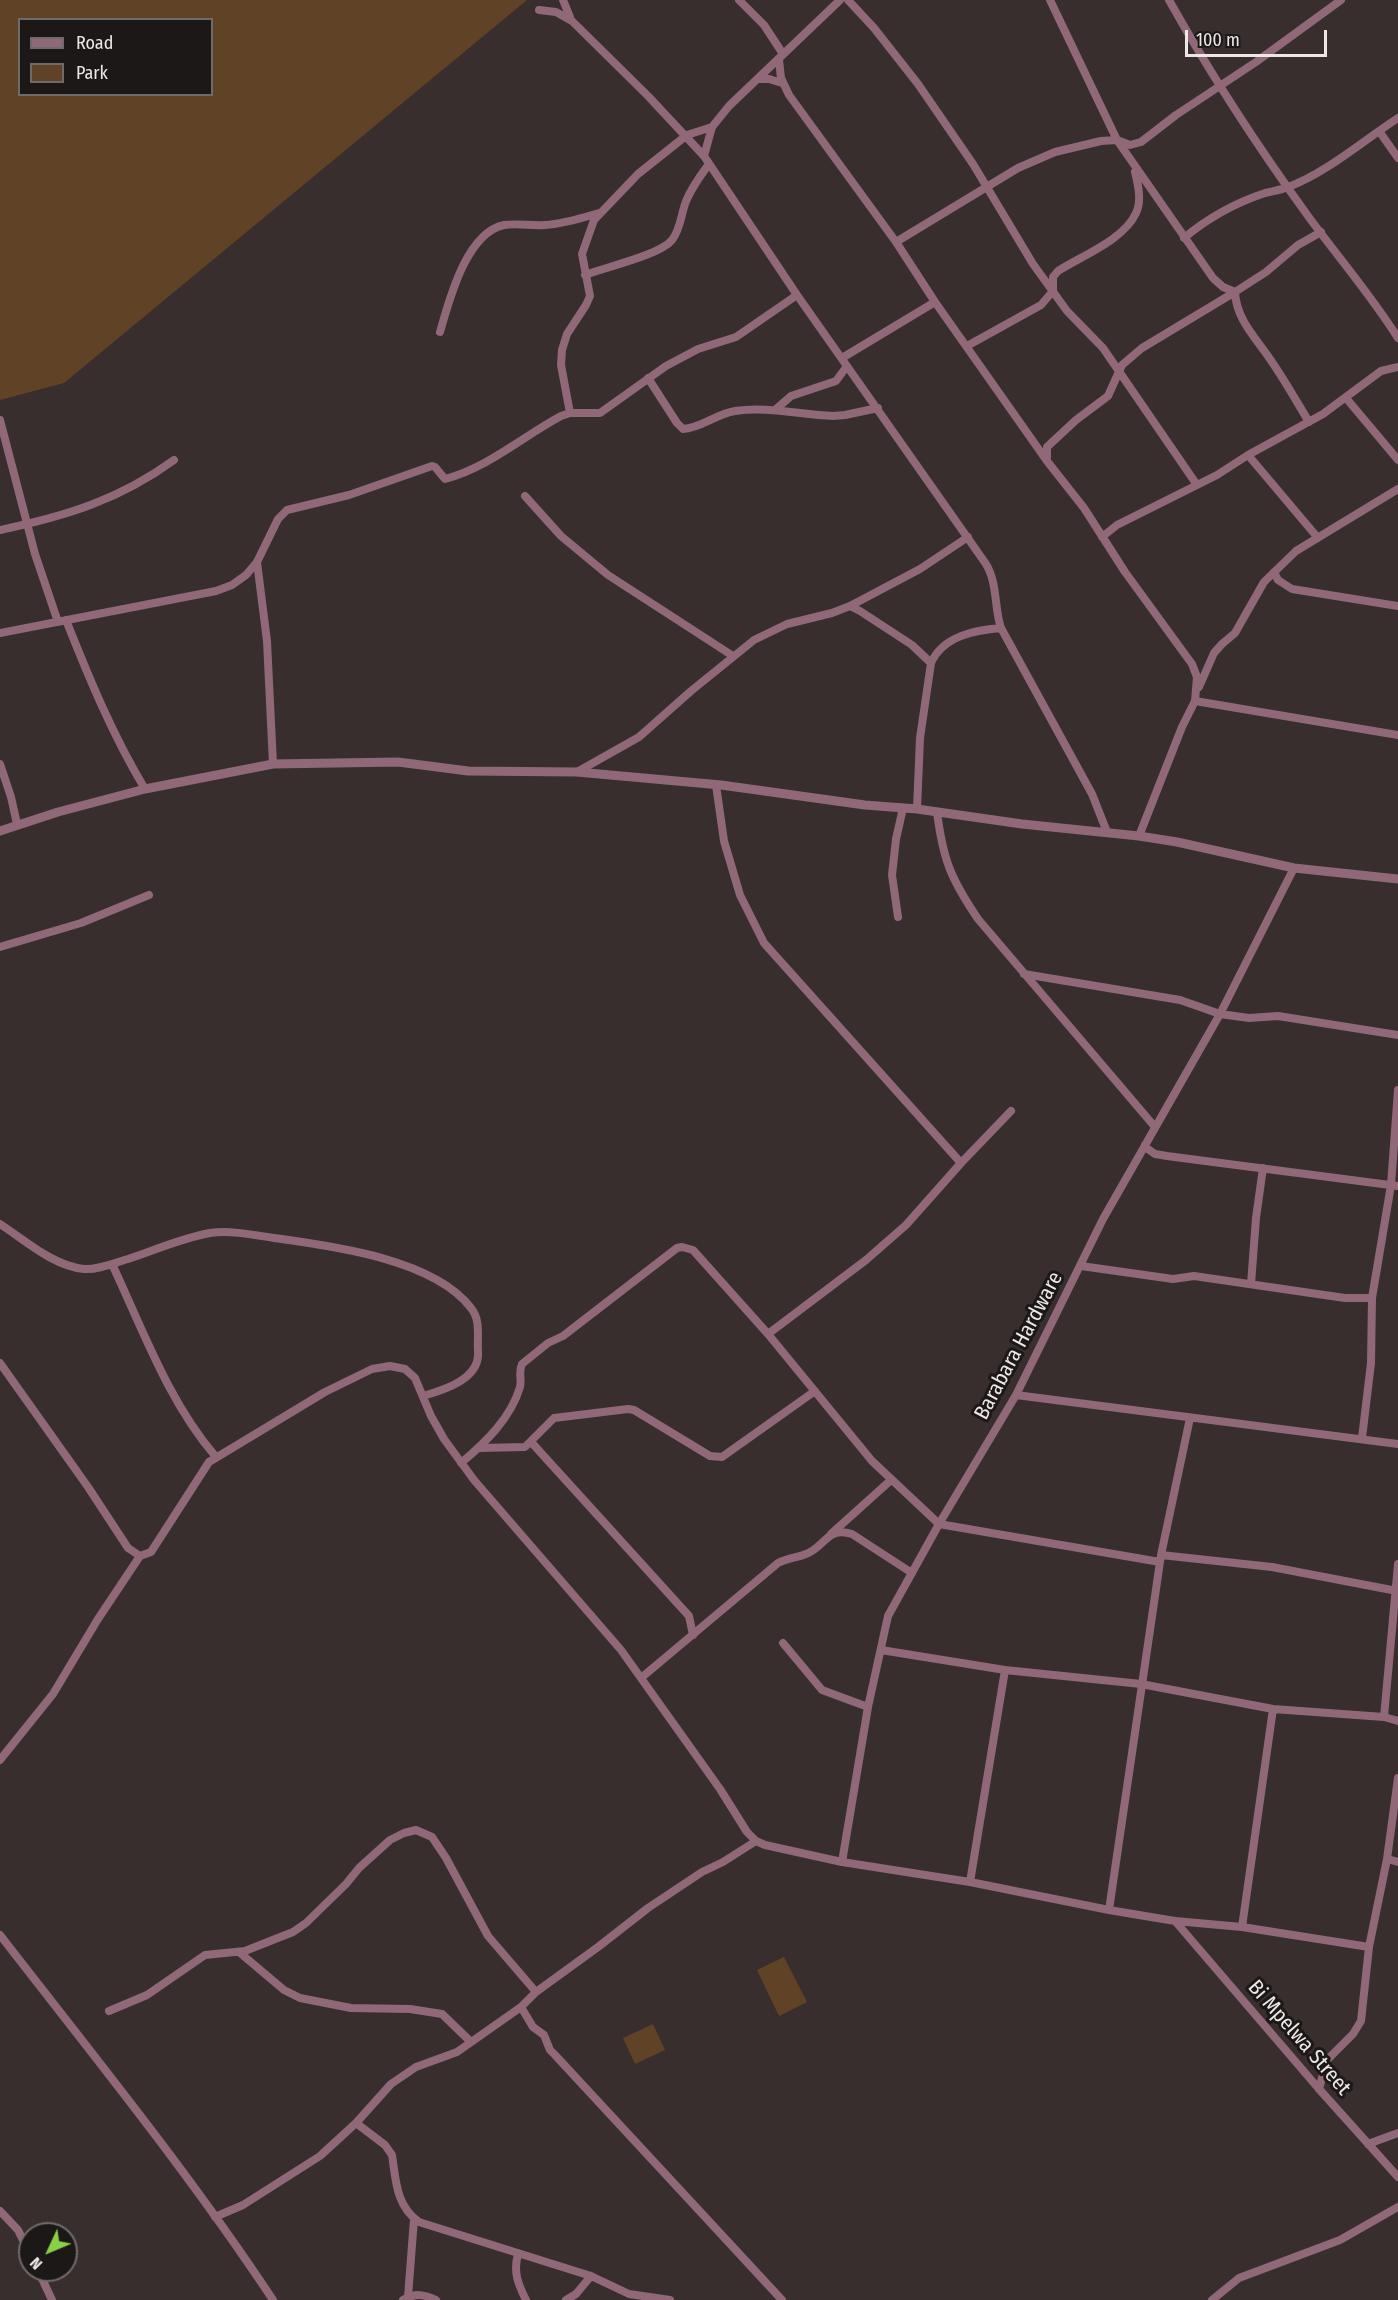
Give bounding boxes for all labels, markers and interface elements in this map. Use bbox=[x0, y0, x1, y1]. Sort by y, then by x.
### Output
legend bbox=[18, 18, 213, 96]
scale bar bbox=[1188, 18, 1330, 56]
text: 100 m bbox=[1196, 29, 1240, 51]
text: Road bbox=[76, 32, 113, 54]
text: Park bbox=[76, 62, 108, 84]
street label: Barabara Hardware bbox=[969, 1268, 1069, 1424]
street label: Bi Mpelwa Street bbox=[1242, 1975, 1356, 2101]
north arrow bbox=[18, 2222, 78, 2282]
text: N bbox=[26, 2253, 46, 2274]

